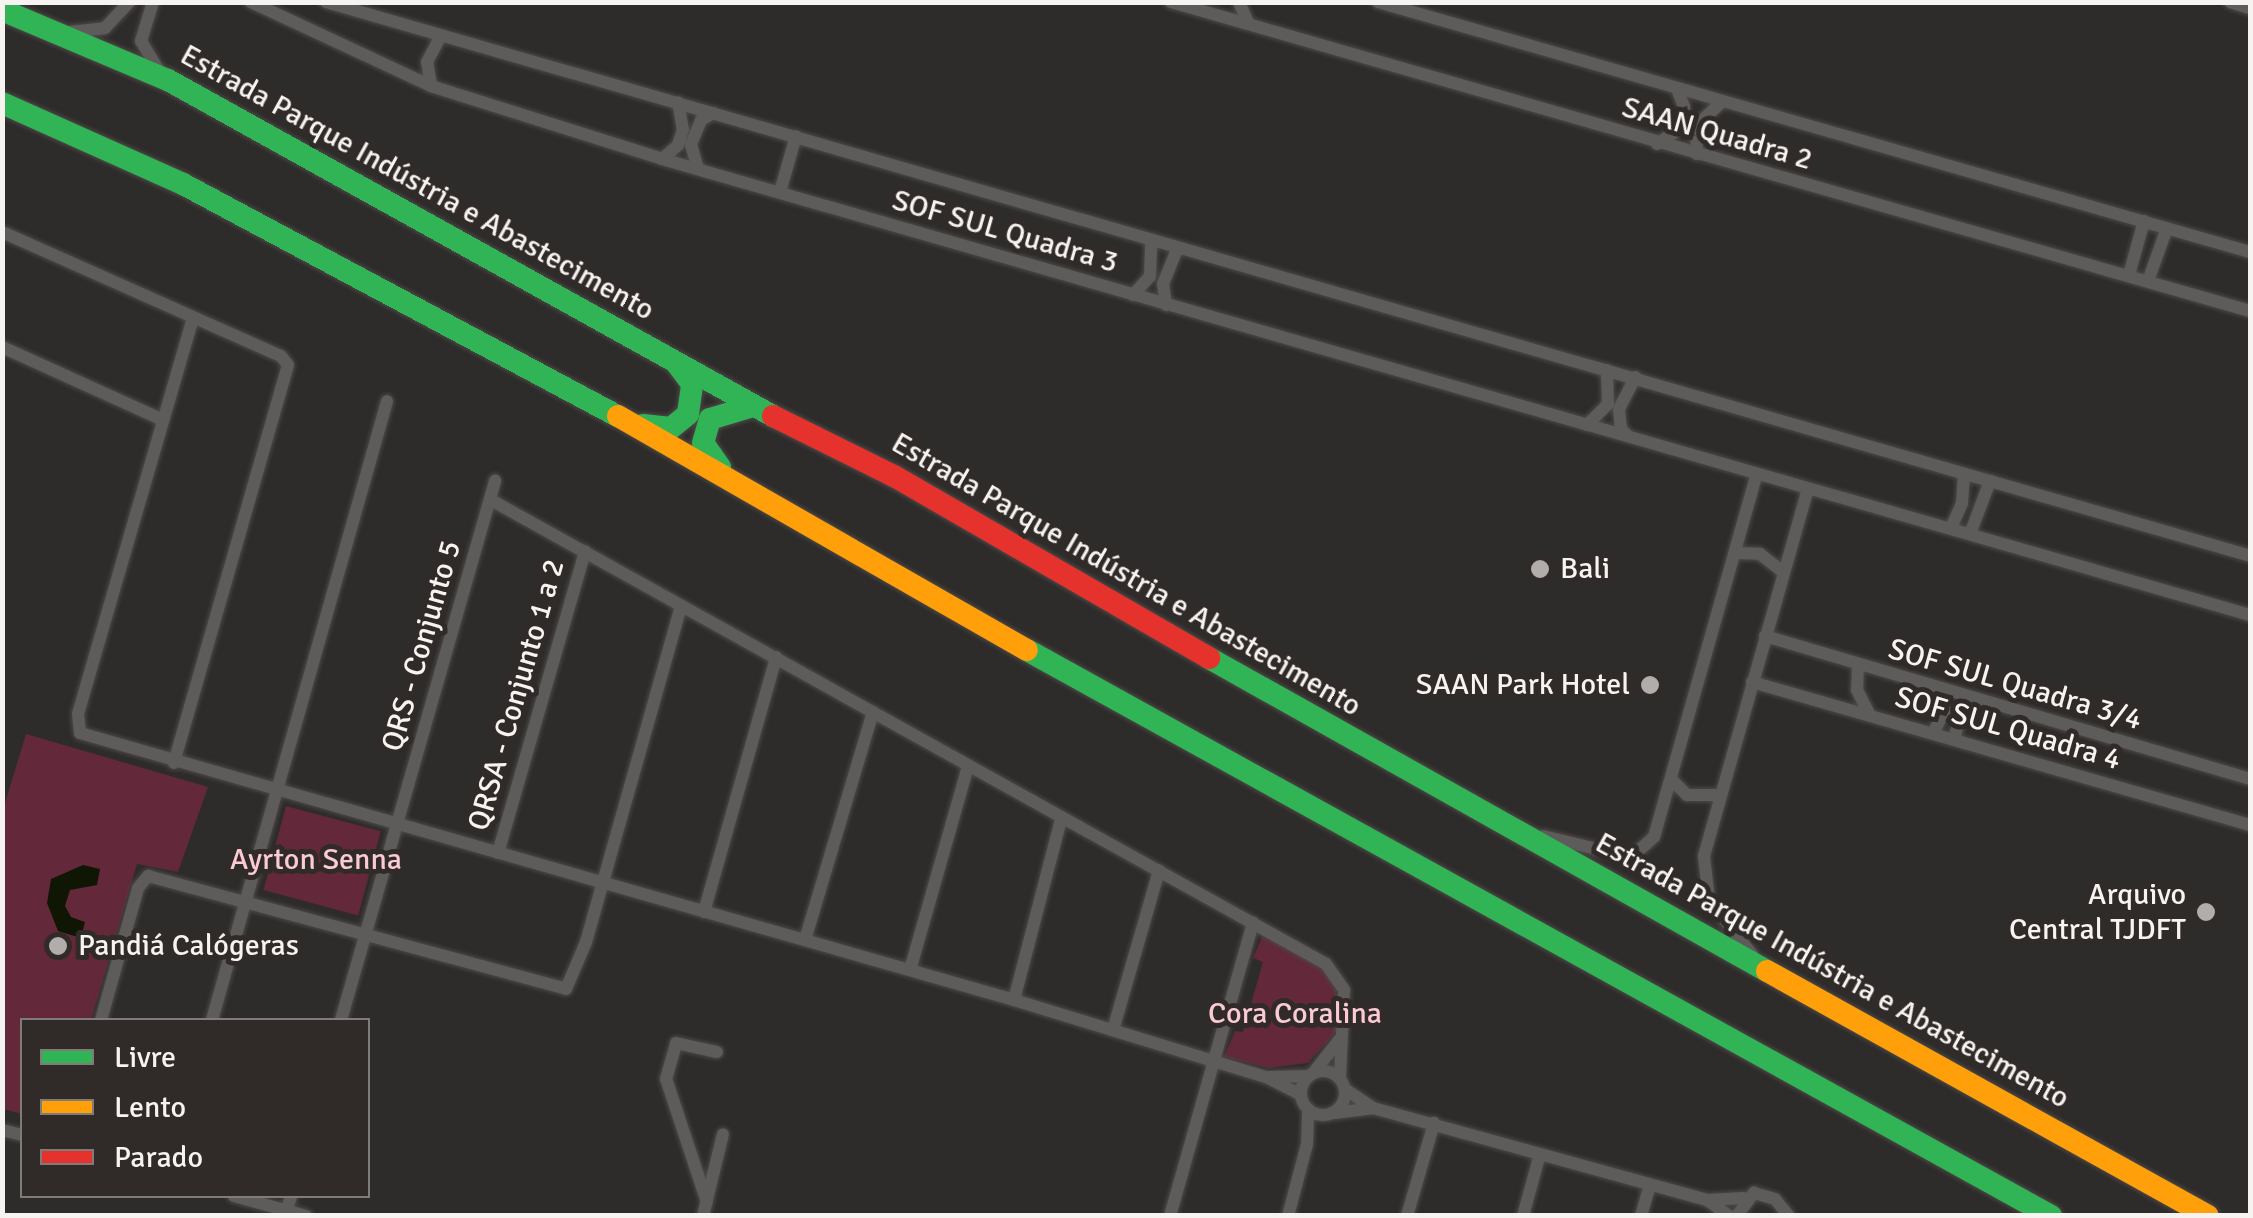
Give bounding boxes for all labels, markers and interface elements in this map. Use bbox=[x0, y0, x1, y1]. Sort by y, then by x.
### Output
street label: Estrada Parque Indústria e Abastecimento bbox=[174, 37, 660, 329]
street label: SAAN Quadra 2 bbox=[1618, 90, 1816, 178]
street label: SOF SUL Quadra 3 bbox=[888, 183, 1122, 281]
street label: Estrada Parque Indústria e Abastecimento bbox=[885, 425, 1367, 725]
street label: QRS - Conjunto 5 bbox=[375, 536, 469, 756]
place label: Bali bbox=[1560, 551, 1610, 587]
street label: QRSA - Conjunto 1 a 2 bbox=[461, 555, 573, 835]
marker: Bali bbox=[1529, 558, 1551, 580]
street label: SOF SUL Quadra 3/4 bbox=[1884, 632, 2146, 738]
place label: SAAN Park Hotel bbox=[1416, 667, 1630, 703]
marker: SAAN Park Hotel bbox=[1639, 674, 1661, 696]
street label: SOF SUL Quadra 4 bbox=[1891, 680, 2125, 778]
street label: Estrada Parque Indústria e Abastecimento bbox=[1589, 825, 2075, 1117]
park label: Ayrton Senna bbox=[230, 842, 402, 878]
place label: Arquivo Central TJDFT bbox=[2009, 877, 2186, 948]
marker: Arquivo Central TJDFT bbox=[2195, 901, 2217, 923]
place label: Pandiá Calógeras bbox=[78, 928, 299, 964]
marker: Pandiá Calógeras bbox=[47, 935, 69, 957]
park label: Cora Coralina bbox=[1208, 996, 1382, 1032]
legend bbox=[20, 1018, 370, 1198]
text: Livre bbox=[114, 1039, 176, 1076]
text: Lento bbox=[114, 1089, 186, 1126]
text: Parado bbox=[114, 1139, 203, 1176]

